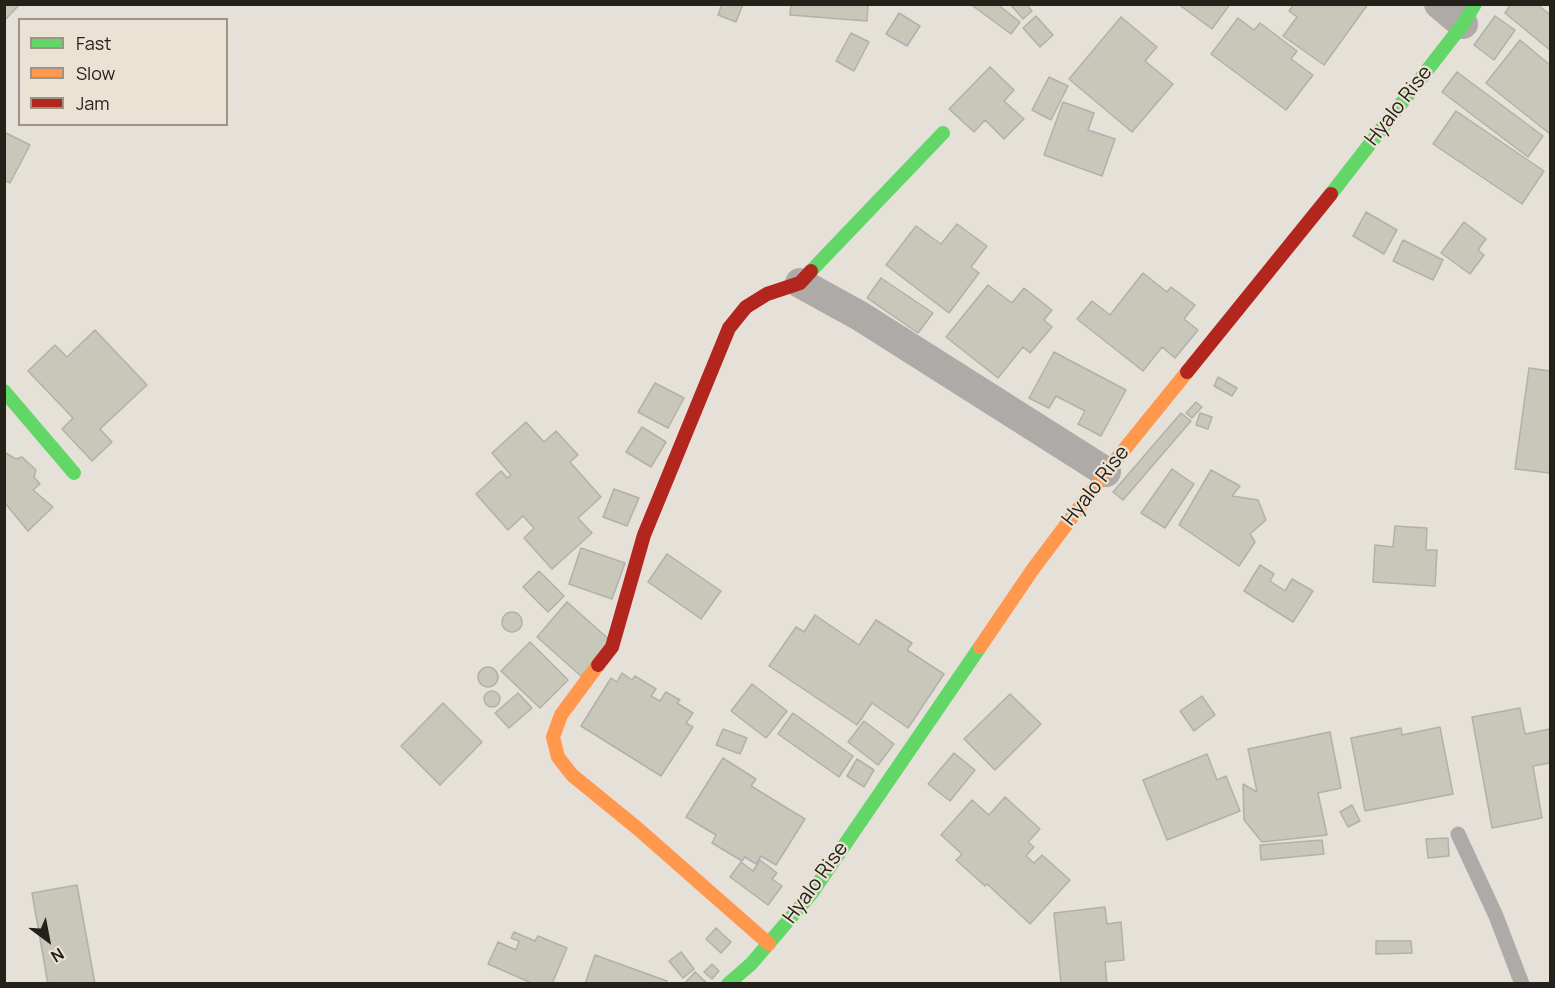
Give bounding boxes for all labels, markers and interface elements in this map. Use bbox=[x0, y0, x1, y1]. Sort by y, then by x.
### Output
legend bbox=[18, 18, 228, 126]
text: Fast bbox=[76, 31, 111, 55]
text: Slow bbox=[76, 61, 115, 85]
street label: Hyalo Rise bbox=[1360, 61, 1438, 151]
text: Jam bbox=[76, 91, 110, 115]
street label: Hyalo Rise bbox=[1057, 441, 1135, 531]
street label: Hyalo Rise bbox=[778, 838, 854, 928]
north arrow bbox=[18, 910, 78, 970]
text: N bbox=[47, 943, 68, 968]

